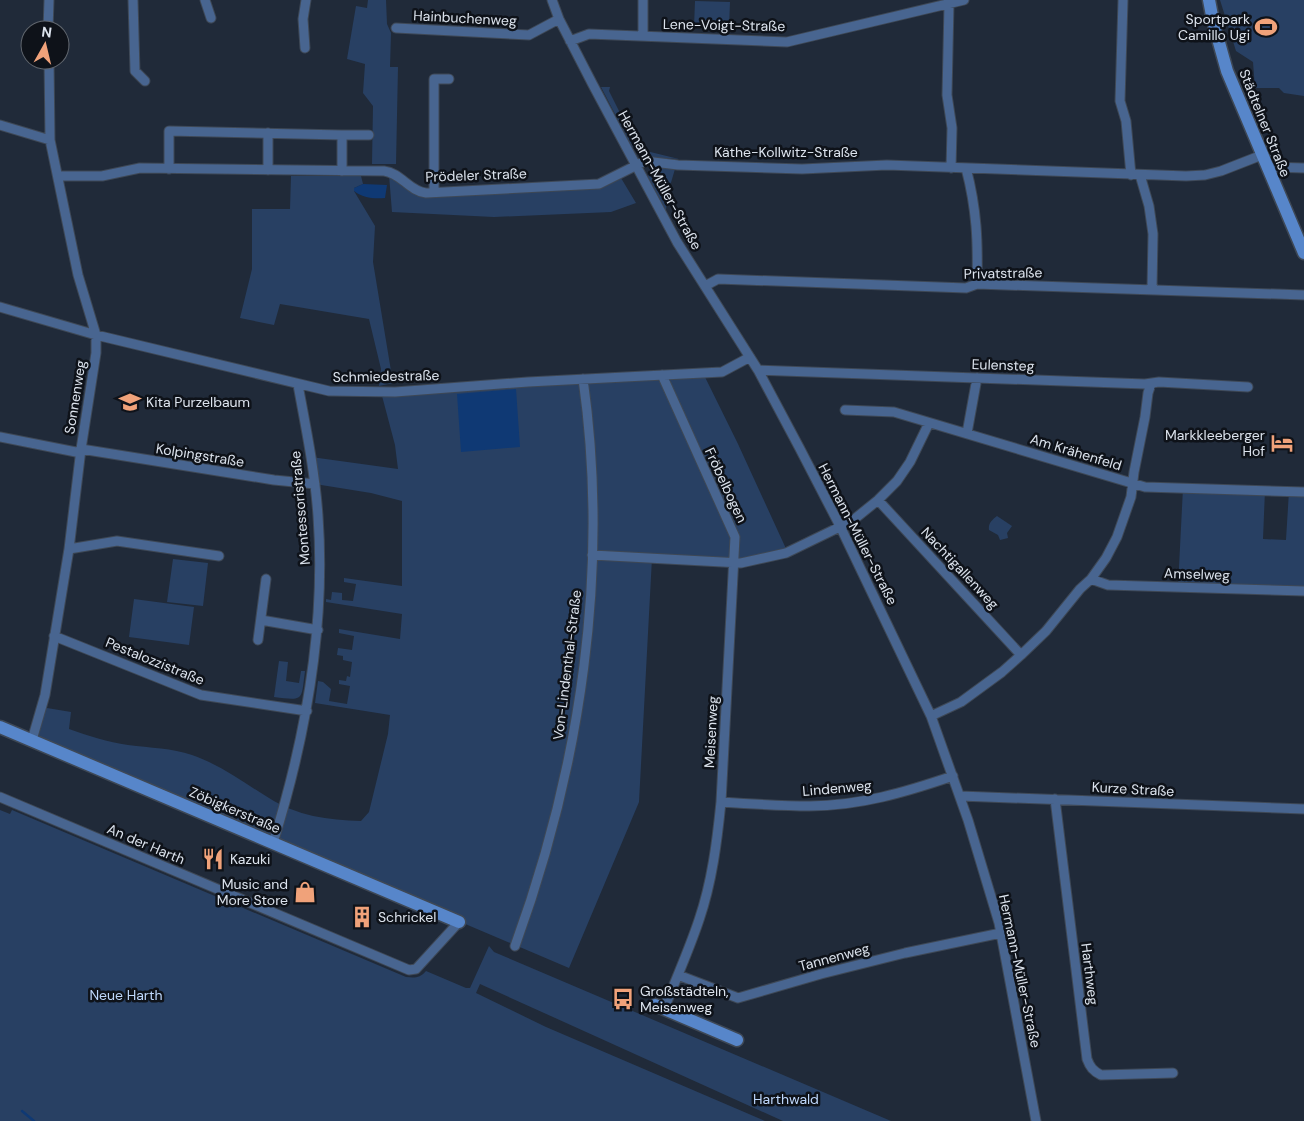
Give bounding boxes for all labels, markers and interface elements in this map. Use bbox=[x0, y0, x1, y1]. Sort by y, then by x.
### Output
street label: Hainbuchenweg bbox=[413, 6, 517, 30]
place label: Sportpark Camillo Ugi bbox=[1178, 10, 1250, 44]
sports icon: Sportpark Camillo Ugi bbox=[1253, 14, 1279, 40]
street label: Lene-Voigt-Straße bbox=[663, 15, 785, 35]
north arrow bbox=[20, 20, 70, 70]
text: N bbox=[40, 23, 53, 42]
street label: Städtelner Straße bbox=[1235, 66, 1295, 180]
street label: Hermann-Müller-Straße bbox=[614, 107, 706, 253]
street label: Käthe-Kollwitz-Straße bbox=[714, 143, 858, 161]
street label: Prödeler Straße bbox=[425, 164, 527, 186]
street label: Privatstraße bbox=[964, 263, 1042, 283]
street label: Eulensteg bbox=[971, 355, 1035, 375]
street label: Sonnenweg bbox=[60, 359, 90, 435]
street label: Schmiedestraße bbox=[332, 366, 440, 386]
school or university icon: Kita Purzelbaum bbox=[117, 389, 143, 415]
place label: Kita Purzelbaum bbox=[146, 393, 250, 411]
place label: Markkleeberger Hof bbox=[1165, 426, 1265, 460]
street label: Am Krähenfeld bbox=[1028, 430, 1124, 474]
hotel icon: Markkleeberger Hof bbox=[1269, 430, 1295, 456]
street label: Kolpingstraße bbox=[155, 439, 245, 471]
street label: Fröbelbogen bbox=[701, 445, 751, 525]
street label: Montessoristraße bbox=[286, 450, 314, 566]
street label: Hermann-Müller-Straße bbox=[814, 460, 902, 608]
street label: Nachtigallenweg bbox=[917, 523, 1003, 613]
street label: Amselweg bbox=[1164, 564, 1230, 584]
street label: Von-Lindenthal-Straße bbox=[549, 589, 585, 741]
street label: Pestalozzistraße bbox=[103, 633, 207, 689]
street label: Meisenweg bbox=[700, 695, 722, 769]
street label: Lindenweg bbox=[802, 776, 873, 800]
street label: Kurze Straße bbox=[1091, 778, 1175, 800]
street label: Zöbigkerstraße bbox=[187, 783, 283, 837]
street label: An der Harth bbox=[104, 820, 188, 868]
restaurant icon: Kazuki bbox=[200, 846, 226, 872]
place label: Kazuki bbox=[230, 850, 270, 868]
place label: Music and More Store bbox=[217, 875, 288, 909]
shop icon: Music and More Store bbox=[292, 879, 318, 905]
street label: Hermann-Müller-Straße bbox=[995, 893, 1045, 1049]
building icon: Schrickel bbox=[349, 904, 375, 930]
place label: Schrickel bbox=[378, 908, 436, 926]
street label: Tannenweg bbox=[797, 939, 872, 975]
street label: Harthweg bbox=[1077, 942, 1103, 1006]
place label: Großstädteln, Meisenweg bbox=[640, 982, 729, 1016]
park label: Neue Harth bbox=[89, 986, 163, 1004]
bus stop icon: Großstädteln, Meisenweg bbox=[610, 986, 636, 1012]
park label: Harthwald bbox=[753, 1090, 819, 1108]

